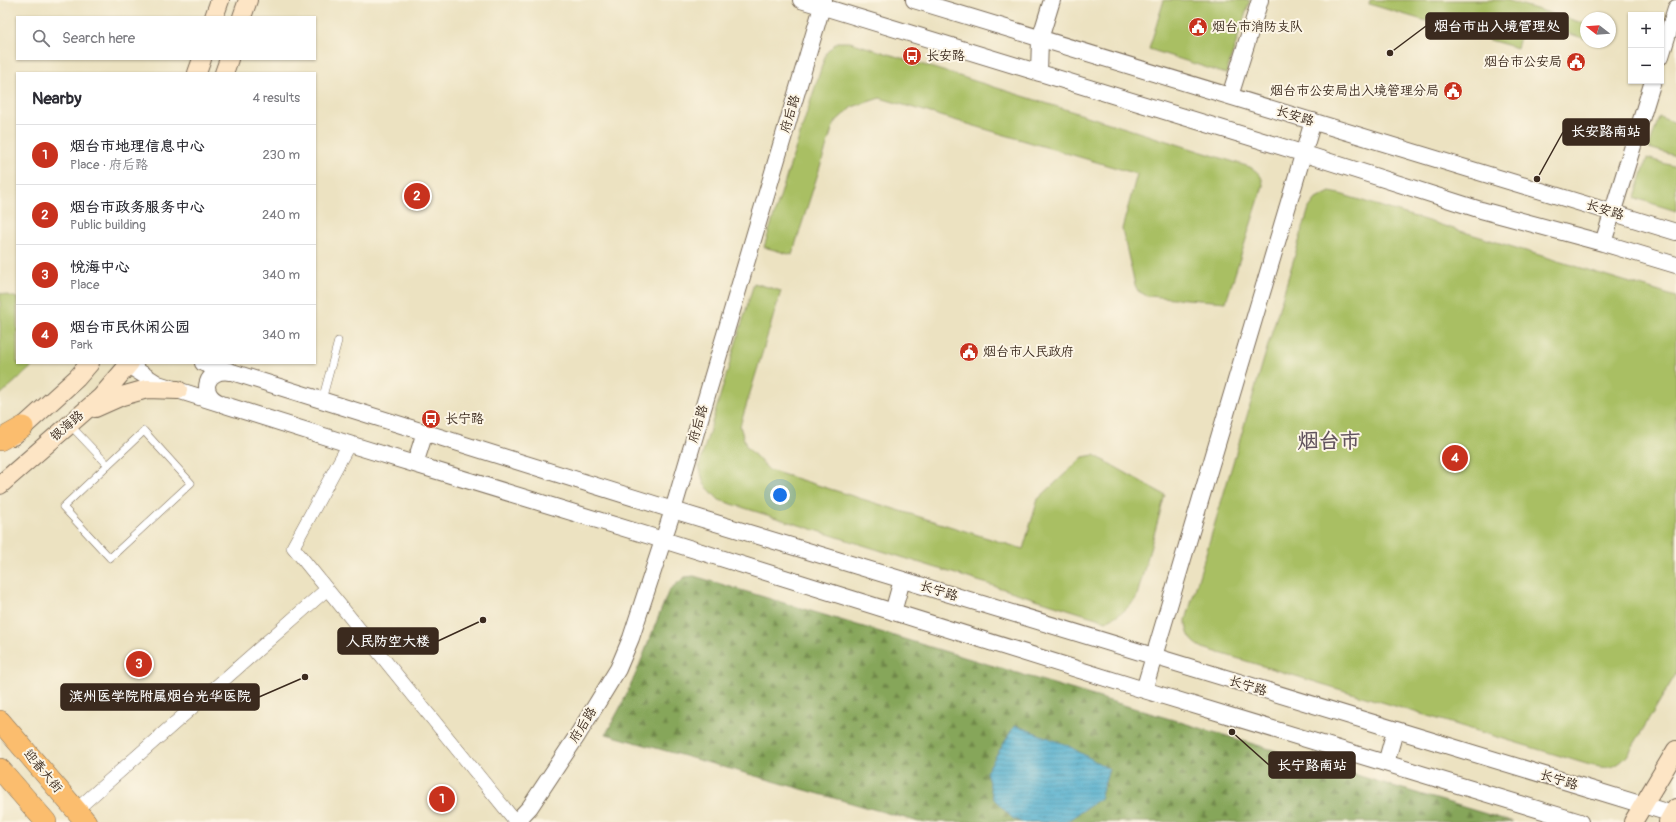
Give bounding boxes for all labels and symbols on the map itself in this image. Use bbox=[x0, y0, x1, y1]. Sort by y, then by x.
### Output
north arrow bbox=[1580, 12, 1616, 48]
callout: 烟台市出入境管理处 bbox=[1426, 13, 1568, 39]
public building icon: 烟台市消防支队 bbox=[1187, 16, 1209, 38]
text: 烟台市出入境管理处 bbox=[1434, 18, 1560, 35]
place label: 烟台市消防支队 bbox=[1212, 19, 1303, 35]
bus stop icon: 长安路 bbox=[901, 45, 923, 67]
place label: 长安路 bbox=[926, 48, 965, 64]
public building icon: 烟台市公安局 bbox=[1565, 51, 1587, 73]
place label: 烟台市公安局 bbox=[1484, 54, 1562, 70]
public building icon: 烟台市公安局出入境管理分局 bbox=[1442, 80, 1464, 102]
place label: 烟台市公安局出入境管理分局 bbox=[1270, 83, 1439, 99]
street label: 府后路 bbox=[777, 93, 803, 135]
street label: 长安路 bbox=[1274, 103, 1316, 129]
callout: 长安路南站 bbox=[1563, 119, 1649, 145]
text: 长安路南站 bbox=[1571, 123, 1641, 140]
pin: 2 bbox=[404, 181, 430, 211]
street label: 长安路 bbox=[1584, 197, 1626, 223]
public building icon: 烟台市人民政府 bbox=[958, 341, 980, 363]
place label: 烟台市人民政府 bbox=[983, 344, 1074, 360]
street label: 府后路 bbox=[685, 403, 711, 445]
street label: 银海路 bbox=[47, 407, 87, 445]
bus stop icon: 长宁路 bbox=[420, 408, 442, 430]
place label: 长宁路 bbox=[445, 411, 484, 427]
district label: 烟台市 bbox=[1298, 428, 1361, 455]
pin: 4 bbox=[1442, 443, 1468, 473]
your location bbox=[770, 485, 790, 505]
street label: 长宁路 bbox=[918, 578, 960, 604]
callout: 人民防空大楼 bbox=[338, 628, 438, 654]
text: 人民防空大楼 bbox=[346, 633, 430, 650]
pin: 3 bbox=[126, 649, 152, 679]
street label: 长宁路 bbox=[1227, 673, 1269, 699]
callout: 滨州医学院附属烟台光华医院 bbox=[61, 684, 259, 710]
text: 滨州医学院附属烟台光华医院 bbox=[69, 688, 251, 705]
street label: 府后路 bbox=[566, 704, 600, 746]
street label: 迎春大街 bbox=[20, 746, 66, 796]
callout: 长宁路南站 bbox=[1269, 752, 1355, 778]
text: 长宁路南站 bbox=[1277, 757, 1347, 774]
street label: 长宁路 bbox=[1538, 767, 1580, 793]
pin: 1 bbox=[429, 784, 455, 814]

